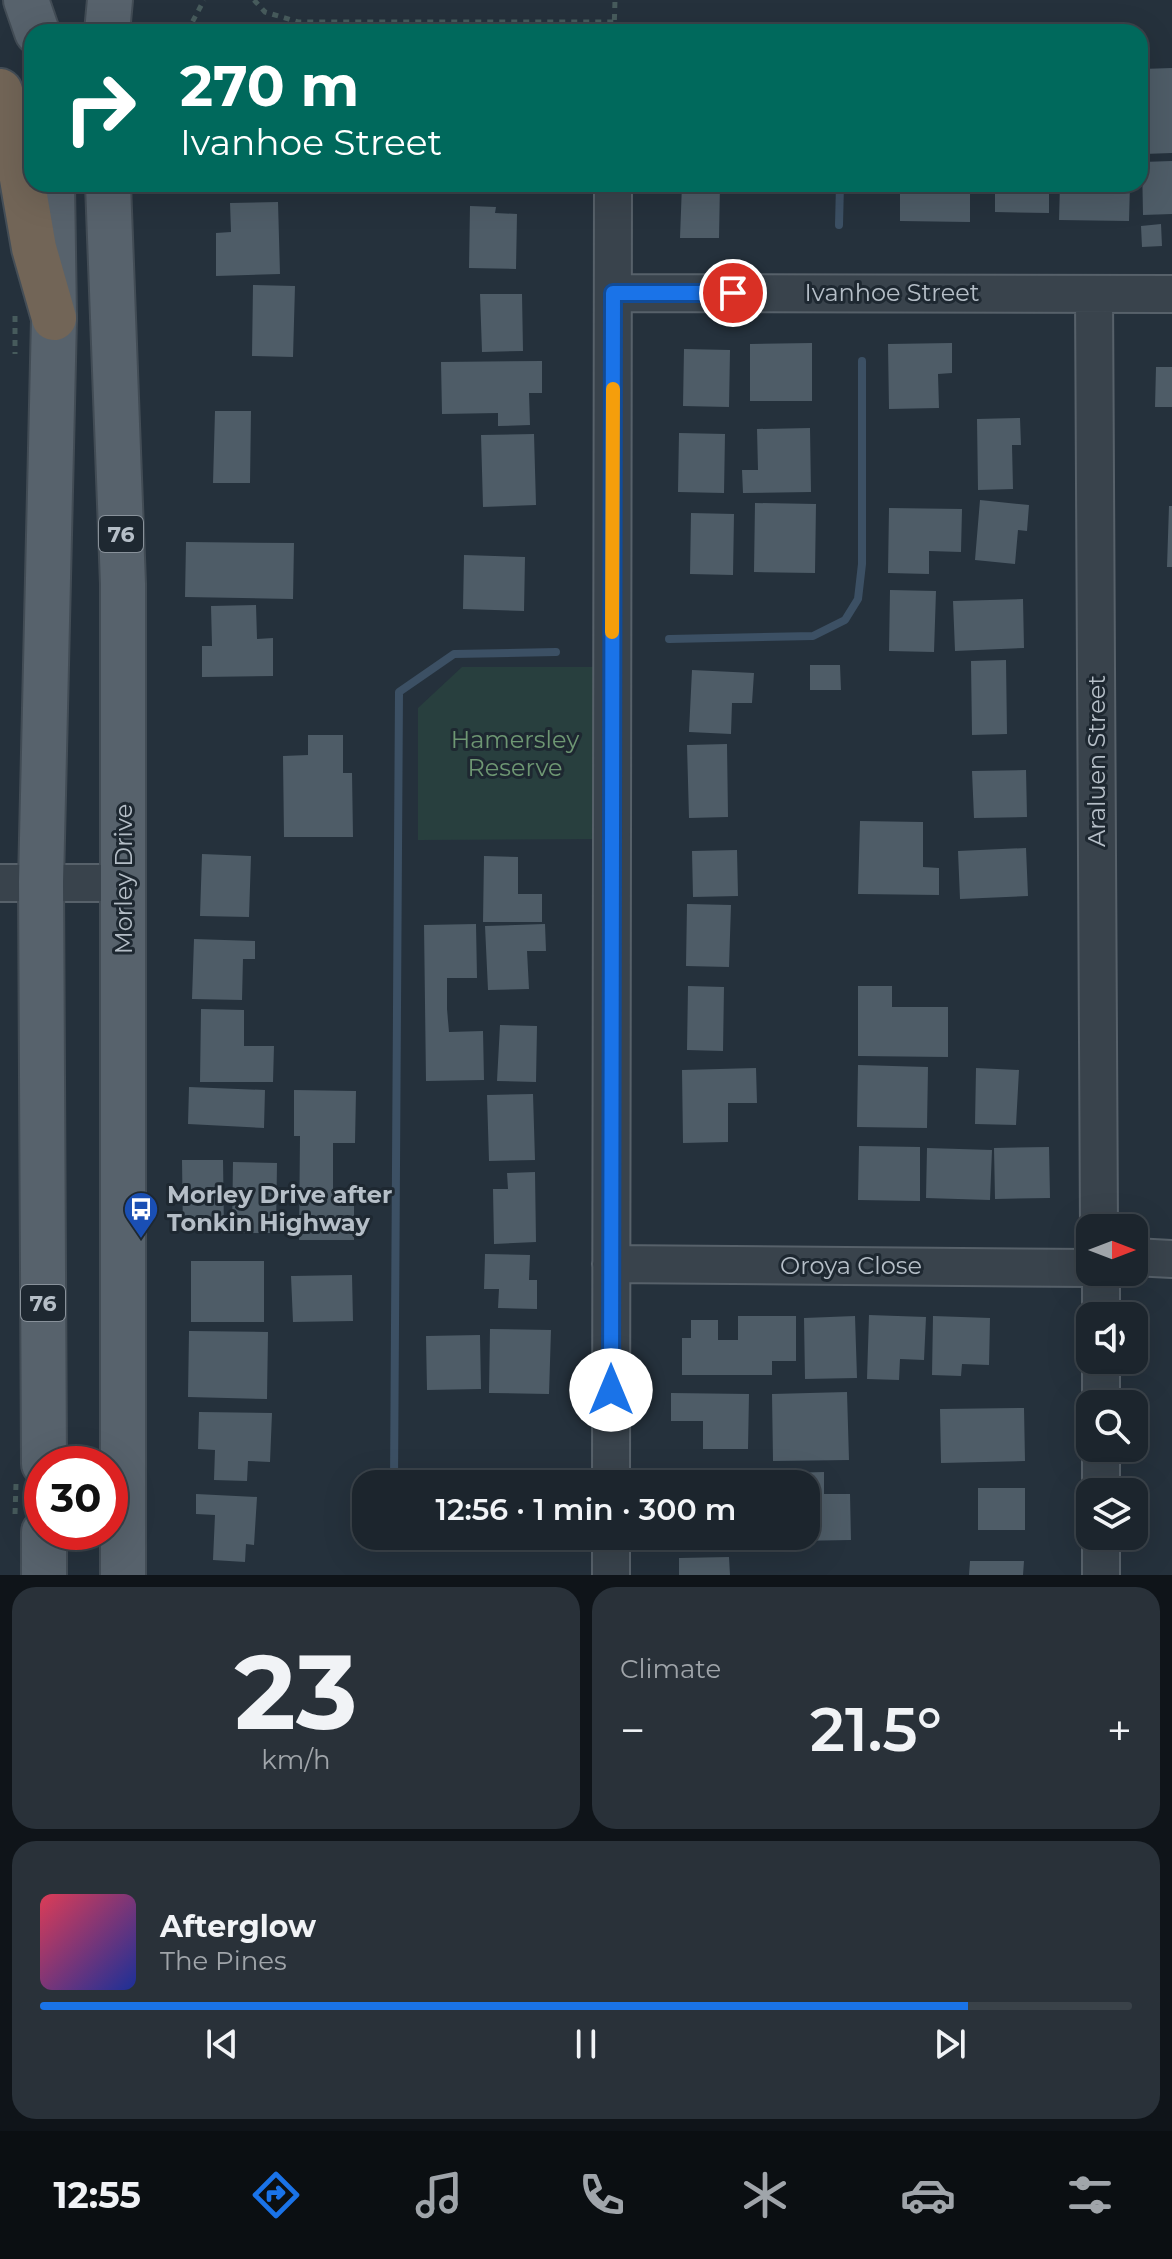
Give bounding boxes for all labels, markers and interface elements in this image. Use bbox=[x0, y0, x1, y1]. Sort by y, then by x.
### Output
text: 270 m bbox=[180, 52, 359, 120]
icon: right bbox=[48, 56, 152, 160]
text: Ivanhoe Street bbox=[180, 120, 442, 164]
pin bbox=[699, 259, 767, 327]
icon: arrive bbox=[711, 271, 755, 315]
street label: Ivanhoe Street bbox=[805, 278, 980, 307]
road number: 76 bbox=[99, 516, 143, 552]
street label: Araluen Street bbox=[1082, 675, 1111, 847]
park label: Hamersley Reserve bbox=[451, 725, 579, 782]
street label: Morley Drive bbox=[109, 804, 138, 954]
place label: Morley Drive after Tonkin Highway bbox=[167, 1180, 392, 1237]
bus stop icon: Morley Drive after Tonkin Highway bbox=[122, 1190, 160, 1240]
north arrow bbox=[1076, 1214, 1148, 1286]
map controls bbox=[1076, 1214, 1148, 1550]
street label: Oroya Close bbox=[780, 1251, 922, 1280]
road number: 76 bbox=[21, 1285, 65, 1321]
button: sound bbox=[1076, 1302, 1148, 1374]
position arrow bbox=[569, 1348, 653, 1432]
button: search bbox=[1076, 1390, 1148, 1462]
speed limit sign: 30 bbox=[24, 1446, 128, 1550]
button: layers bbox=[1076, 1478, 1148, 1550]
text: 12:56 · 1 min · 300 m bbox=[436, 1491, 736, 1528]
text: 23 bbox=[235, 1628, 357, 1755]
text: Climate bbox=[620, 1653, 721, 1685]
text: 21.5° bbox=[810, 1693, 942, 1766]
text: − bbox=[620, 1703, 645, 1757]
text: + bbox=[1107, 1703, 1132, 1757]
text: km/h bbox=[261, 1744, 331, 1776]
text: Afterglow bbox=[160, 1908, 316, 1945]
text: The Pines bbox=[160, 1945, 287, 1977]
icon: previous bbox=[200, 2022, 244, 2066]
icon: pause bbox=[564, 2022, 608, 2066]
icon: next bbox=[928, 2022, 972, 2066]
icon: directions bbox=[248, 2167, 304, 2223]
icon: music bbox=[411, 2167, 467, 2223]
icon: phone bbox=[574, 2167, 630, 2223]
icon: climate bbox=[737, 2167, 793, 2223]
icon: car bbox=[900, 2167, 956, 2223]
icon: filters bbox=[1062, 2167, 1118, 2223]
text: 12:55 bbox=[53, 2173, 141, 2217]

